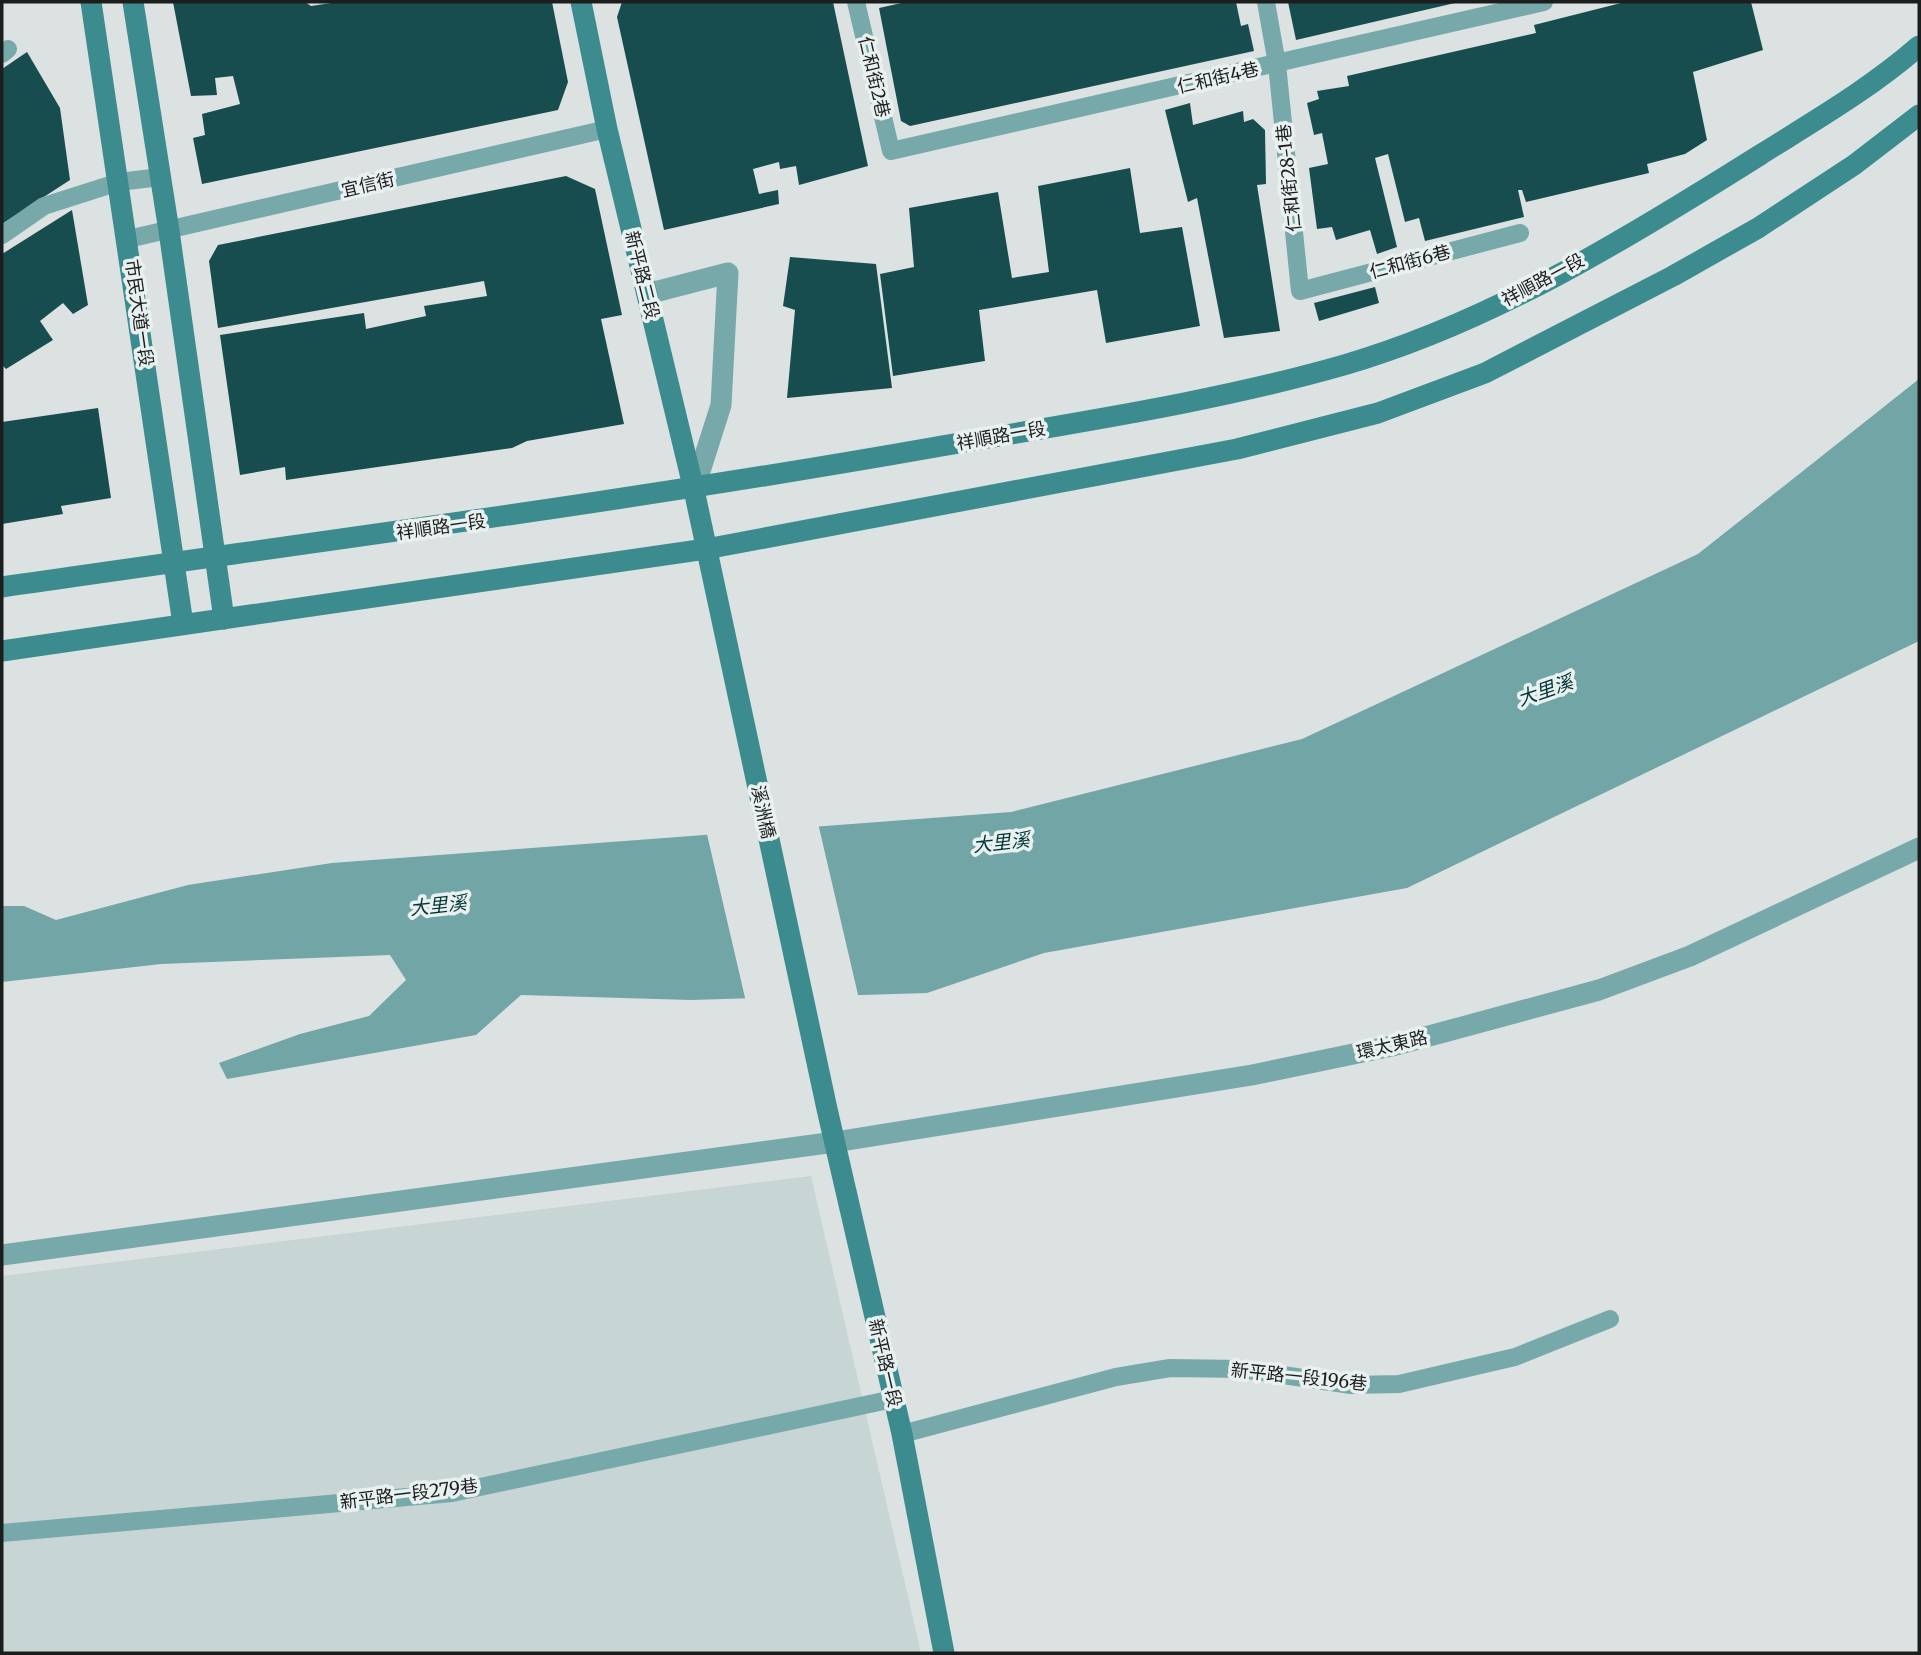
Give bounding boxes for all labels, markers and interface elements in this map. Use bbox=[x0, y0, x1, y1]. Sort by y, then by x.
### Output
street label: 仁和街2巷 bbox=[854, 34, 895, 120]
street label: 仁和街4巷 bbox=[1175, 57, 1261, 98]
street label: 仁和街28-1巷 bbox=[1271, 123, 1306, 233]
street label: 宜信街 bbox=[339, 167, 397, 202]
street label: 新平路二段 bbox=[620, 228, 665, 321]
street label: 仁和街6巷 bbox=[1367, 240, 1453, 283]
street label: 祥順路一段 bbox=[1498, 248, 1588, 311]
street label: 市民大道一段 bbox=[121, 258, 158, 368]
street label: 祥順路一段 bbox=[955, 416, 1047, 455]
street label: 祥順路一段 bbox=[395, 509, 487, 544]
water label: 大里溪 bbox=[1514, 668, 1579, 711]
street label: 溪洲橋 bbox=[747, 783, 780, 841]
water label: 大里溪 bbox=[971, 827, 1034, 857]
water label: 大里溪 bbox=[408, 890, 471, 920]
street label: 環太東路 bbox=[1354, 1025, 1430, 1064]
street label: 新平路一段 bbox=[864, 1316, 907, 1409]
street label: 新平路一段196巷 bbox=[1230, 1358, 1368, 1395]
street label: 新平路一段279巷 bbox=[339, 1474, 479, 1513]

